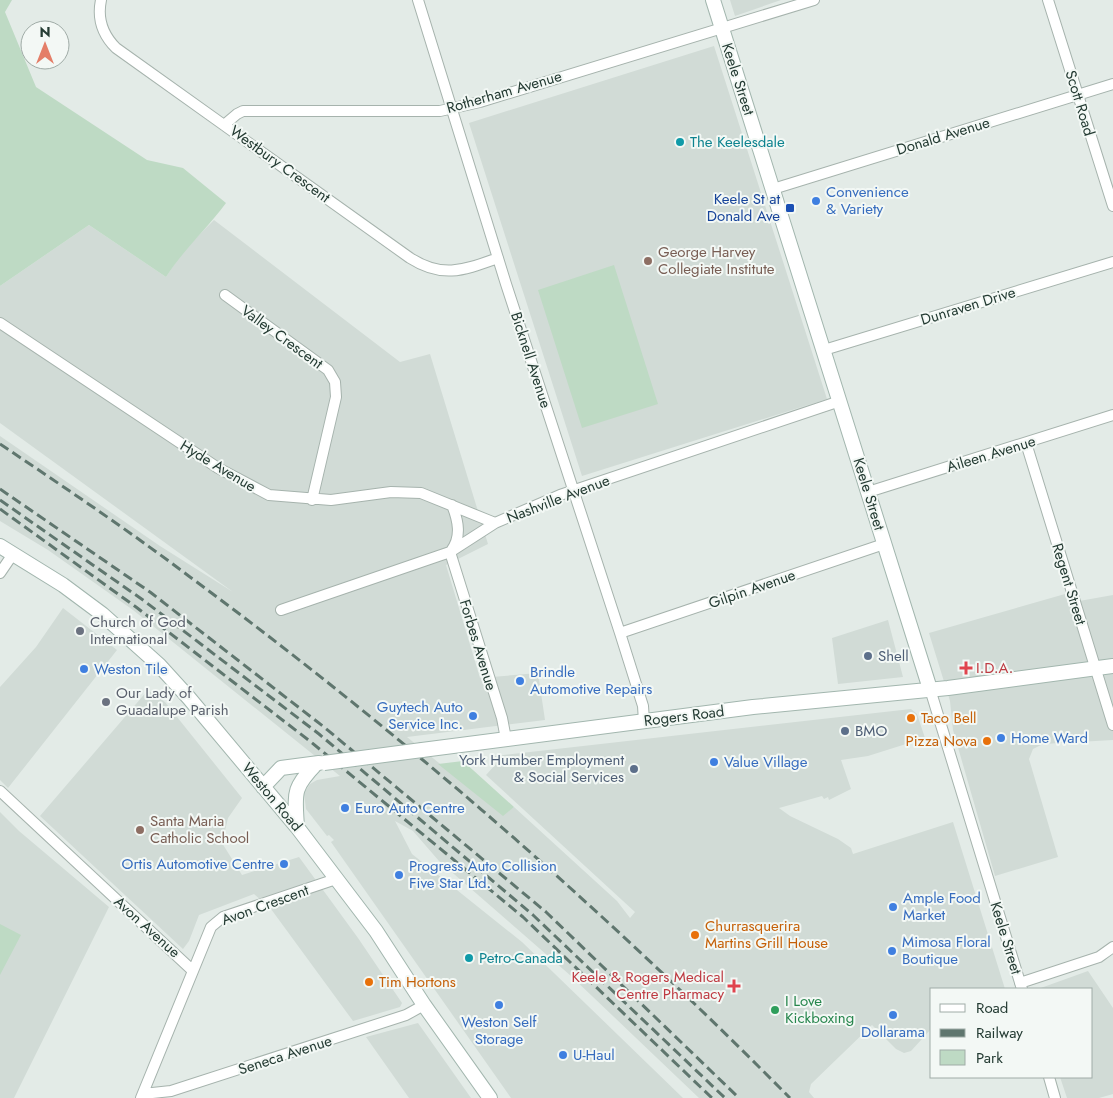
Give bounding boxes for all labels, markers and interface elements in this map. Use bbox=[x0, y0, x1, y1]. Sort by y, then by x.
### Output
north arrow bbox=[20, 20, 70, 70]
text: N bbox=[39, 22, 51, 42]
street label: Keele Street bbox=[716, 40, 760, 118]
street label: Rotherham Avenue bbox=[444, 65, 564, 119]
street label: Scott Road bbox=[1060, 67, 1100, 139]
street label: Donald Avenue bbox=[894, 111, 993, 161]
street label: Westbury Crescent bbox=[225, 120, 335, 208]
place label: The Keelesdale bbox=[690, 131, 785, 153]
marker: The Keelesdale bbox=[674, 136, 686, 148]
place label: Convenience & Variety bbox=[826, 181, 909, 220]
place label: Keele St at Donald Ave bbox=[707, 188, 780, 227]
marker: Convenience & Variety bbox=[810, 195, 822, 207]
marker: Keele St at Donald Ave bbox=[784, 202, 796, 214]
place label: George Harvey Collegiate Institute bbox=[658, 241, 775, 280]
marker: George Harvey Collegiate Institute bbox=[642, 255, 654, 267]
street label: Dunraven Drive bbox=[918, 281, 1018, 331]
street label: Valley Crescent bbox=[237, 300, 328, 374]
street label: Bicknell Avenue bbox=[505, 309, 557, 411]
street label: Aileen Avenue bbox=[944, 430, 1038, 478]
street label: Hyde Avenue bbox=[176, 435, 260, 497]
street label: Keele Street bbox=[848, 455, 891, 533]
street label: Nashville Avenue bbox=[503, 469, 613, 529]
street label: Regent Street bbox=[1046, 541, 1092, 628]
street label: Gilpin Avenue bbox=[706, 564, 799, 614]
street label: Forbes Avenue bbox=[454, 597, 502, 693]
place label: Church of God International bbox=[90, 611, 186, 650]
marker: Church of God International bbox=[74, 625, 86, 637]
place label: Shell bbox=[878, 645, 909, 667]
marker: Shell bbox=[862, 650, 874, 662]
place label: I.D.A. bbox=[976, 657, 1013, 679]
place label: Weston Tile bbox=[94, 658, 168, 680]
place label: Brindle Automotive Repairs bbox=[530, 661, 652, 700]
marker: I.D.A. bbox=[960, 662, 972, 674]
marker: Weston Tile bbox=[78, 663, 90, 675]
marker: Brindle Automotive Repairs bbox=[514, 675, 526, 687]
place label: Our Lady of Guadalupe Parish bbox=[116, 682, 229, 721]
marker: Our Lady of Guadalupe Parish bbox=[100, 696, 112, 708]
place label: Guytech Auto Service Inc. bbox=[377, 696, 463, 735]
street label: Rogers Road bbox=[643, 700, 725, 732]
place label: Taco Bell bbox=[921, 707, 977, 729]
marker: Guytech Auto Service Inc. bbox=[467, 710, 479, 722]
marker: Taco Bell bbox=[905, 712, 917, 724]
place label: BMO bbox=[855, 720, 888, 742]
marker: BMO bbox=[839, 725, 851, 737]
place label: Home Ward bbox=[1011, 727, 1088, 749]
place label: Pizza Nova bbox=[906, 730, 977, 752]
marker: Home Ward bbox=[995, 732, 1007, 744]
marker: Pizza Nova bbox=[981, 735, 993, 747]
place label: York Humber Employment & Social Services bbox=[459, 749, 624, 788]
place label: Value Village bbox=[724, 751, 808, 773]
marker: Value Village bbox=[708, 756, 720, 768]
street label: Weston Road bbox=[237, 758, 307, 836]
marker: York Humber Employment & Social Services bbox=[628, 763, 640, 775]
place label: Euro Auto Centre bbox=[355, 797, 465, 819]
marker: Euro Auto Centre bbox=[339, 802, 351, 814]
place label: Santa Maria Catholic School bbox=[150, 810, 249, 849]
marker: Santa Maria Catholic School bbox=[134, 824, 146, 836]
place label: Ortis Automotive Centre bbox=[122, 853, 274, 875]
place label: Progress Auto Collision Five Star Ltd. bbox=[409, 855, 557, 894]
marker: Ortis Automotive Centre bbox=[278, 858, 290, 870]
marker: Progress Auto Collision Five Star Ltd. bbox=[393, 869, 405, 881]
street label: Avon Crescent bbox=[218, 879, 312, 931]
place label: Ample Food Market bbox=[903, 887, 981, 926]
street label: Avon Avenue bbox=[109, 891, 185, 963]
street label: Keele Street bbox=[985, 899, 1028, 977]
marker: Ample Food Market bbox=[887, 901, 899, 913]
place label: Churrasquerira Martins Grill House bbox=[705, 915, 828, 954]
marker: Churrasquerira Martins Grill House bbox=[689, 929, 701, 941]
place label: Mimosa Floral Boutique bbox=[902, 931, 991, 970]
marker: Mimosa Floral Boutique bbox=[886, 945, 898, 957]
place label: Petro-Canada bbox=[479, 947, 563, 969]
marker: Petro-Canada bbox=[463, 952, 475, 964]
place label: Keele & Rogers Medical Centre Pharmacy bbox=[572, 966, 724, 1005]
place label: Tim Hortons bbox=[379, 971, 456, 993]
marker: Tim Hortons bbox=[363, 976, 375, 988]
marker: Keele & Rogers Medical Centre Pharmacy bbox=[728, 980, 740, 992]
legend bbox=[930, 988, 1093, 1078]
place label: I Love Kickboxing bbox=[785, 990, 854, 1029]
text: Road bbox=[976, 997, 1008, 1019]
marker: Weston Self Storage bbox=[493, 999, 505, 1011]
marker: I Love Kickboxing bbox=[769, 1004, 781, 1016]
marker: Dollarama bbox=[887, 1009, 899, 1021]
place label: Weston Self Storage bbox=[461, 1011, 537, 1050]
place label: Dollarama bbox=[861, 1021, 925, 1043]
text: Railway bbox=[976, 1022, 1023, 1044]
street label: Seneca Avenue bbox=[235, 1029, 335, 1080]
place label: U-Haul bbox=[573, 1044, 615, 1066]
text: Park bbox=[976, 1047, 1003, 1069]
marker: U-Haul bbox=[557, 1049, 569, 1061]

